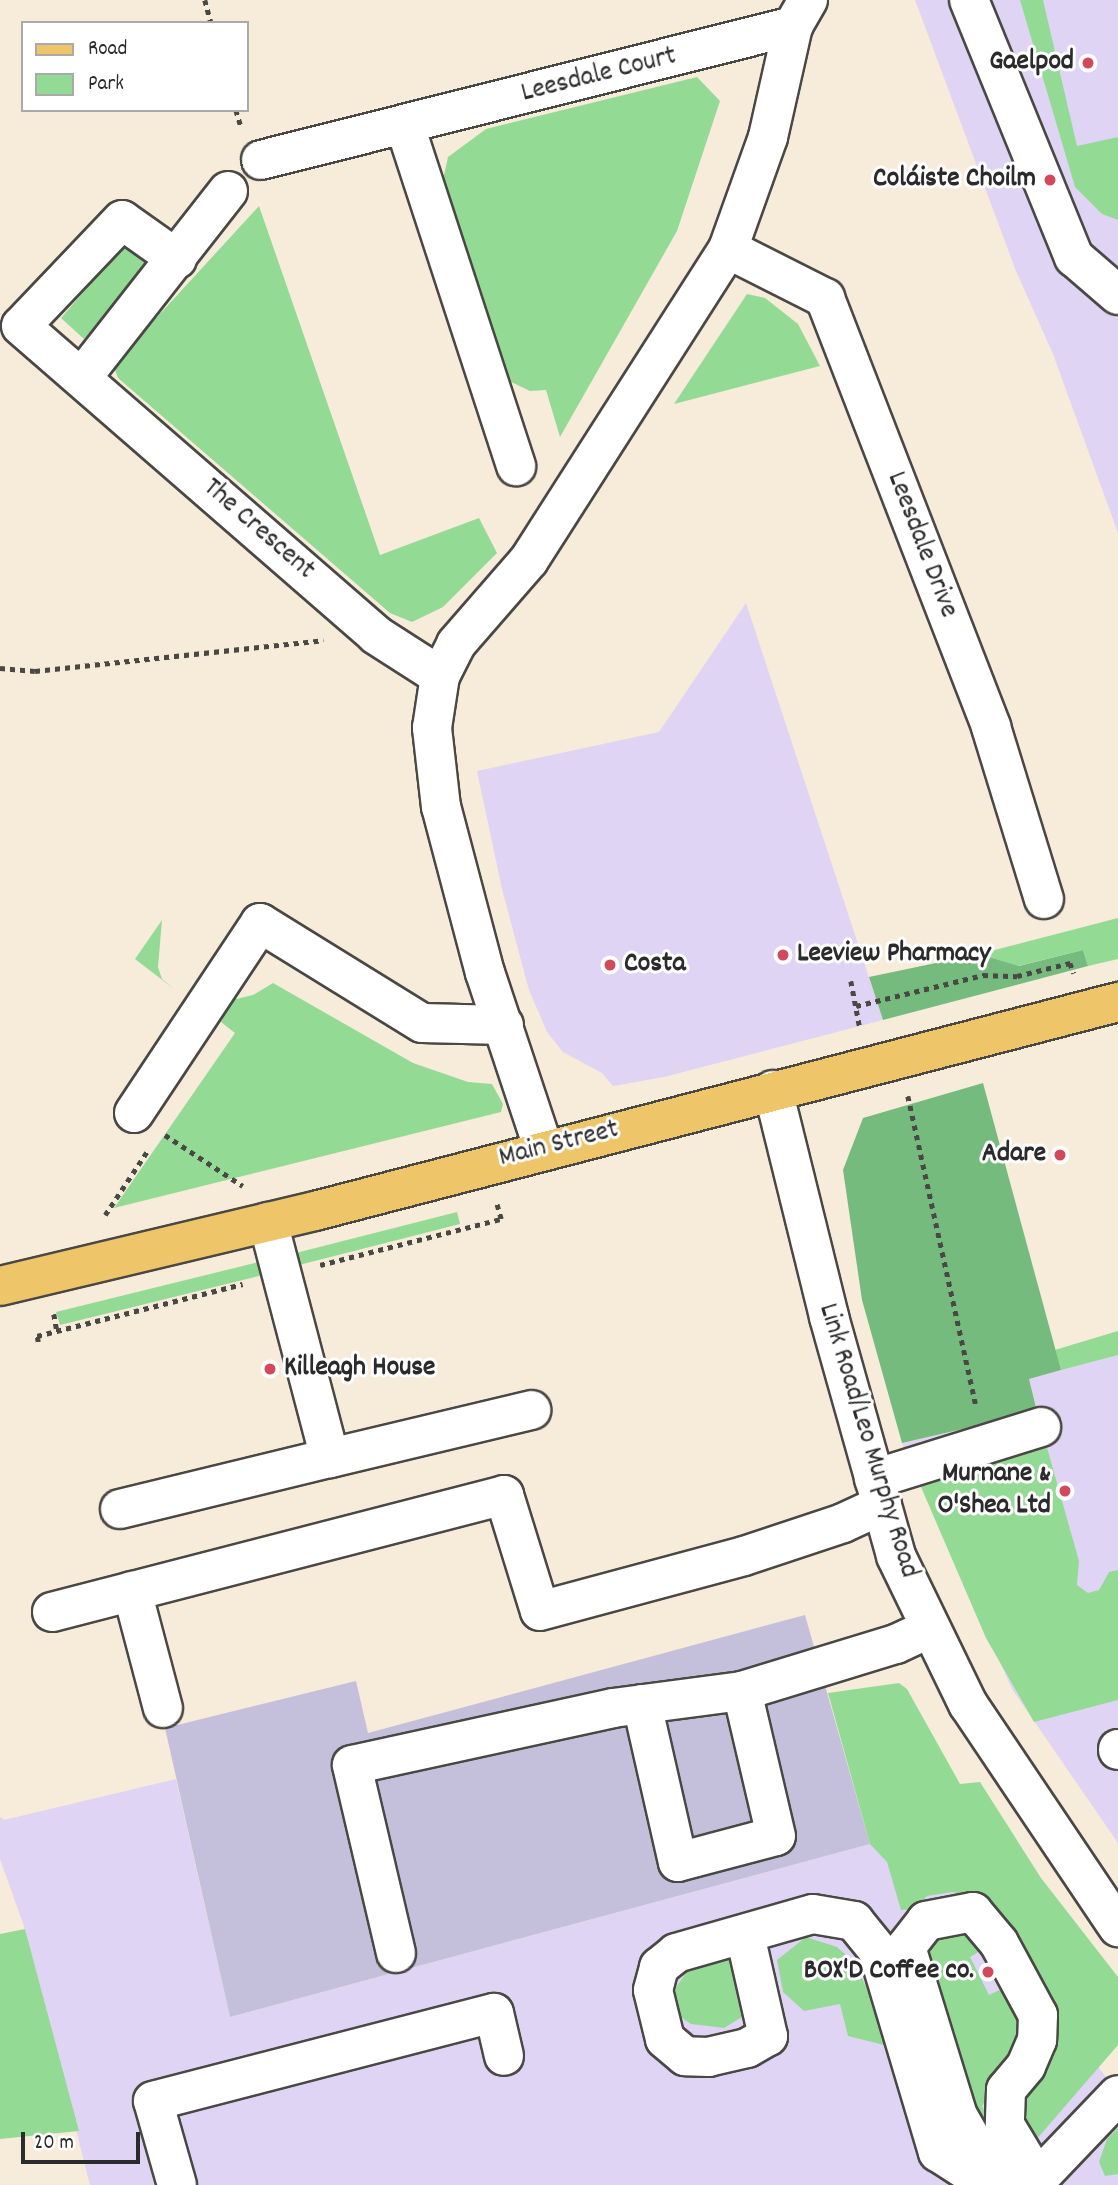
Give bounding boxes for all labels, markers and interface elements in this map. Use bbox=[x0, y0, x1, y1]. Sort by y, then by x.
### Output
legend bbox=[21, 21, 248, 112]
text: Road bbox=[88, 35, 127, 65]
street label: Leesdale Court bbox=[518, 41, 680, 111]
place label: Gaelpod bbox=[989, 46, 1074, 80]
marker: Gaelpod bbox=[1080, 55, 1096, 71]
text: Park bbox=[88, 70, 124, 100]
place label: Coláiste Choilm bbox=[873, 163, 1036, 197]
marker: Coláiste Choilm bbox=[1042, 172, 1058, 188]
street label: Leesdale Drive bbox=[878, 467, 964, 623]
street label: The Crescent bbox=[195, 472, 321, 588]
place label: Leeview Pharmacy bbox=[797, 938, 991, 972]
marker: Leeview Pharmacy bbox=[775, 947, 791, 963]
place label: Costa bbox=[624, 948, 686, 982]
marker: Costa bbox=[602, 957, 618, 973]
street label: Main Street bbox=[496, 1114, 622, 1176]
place label: Adare bbox=[982, 1138, 1046, 1172]
marker: Adare bbox=[1052, 1147, 1068, 1163]
street label: Link Road/Leo Murphy Road bbox=[809, 1300, 925, 1582]
place label: Killeagh House bbox=[284, 1352, 435, 1386]
marker: Killeagh House bbox=[262, 1361, 278, 1377]
place label: Murnane & O'Shea Ltd bbox=[937, 1458, 1051, 1524]
marker: Murnane & O'Shea Ltd bbox=[1057, 1483, 1073, 1499]
place label: BOX'D Coffee co. bbox=[804, 1955, 974, 1989]
marker: BOX'D Coffee co. bbox=[980, 1964, 996, 1980]
scale bar bbox=[24, 2118, 144, 2162]
text: 20 m bbox=[34, 2129, 74, 2159]

